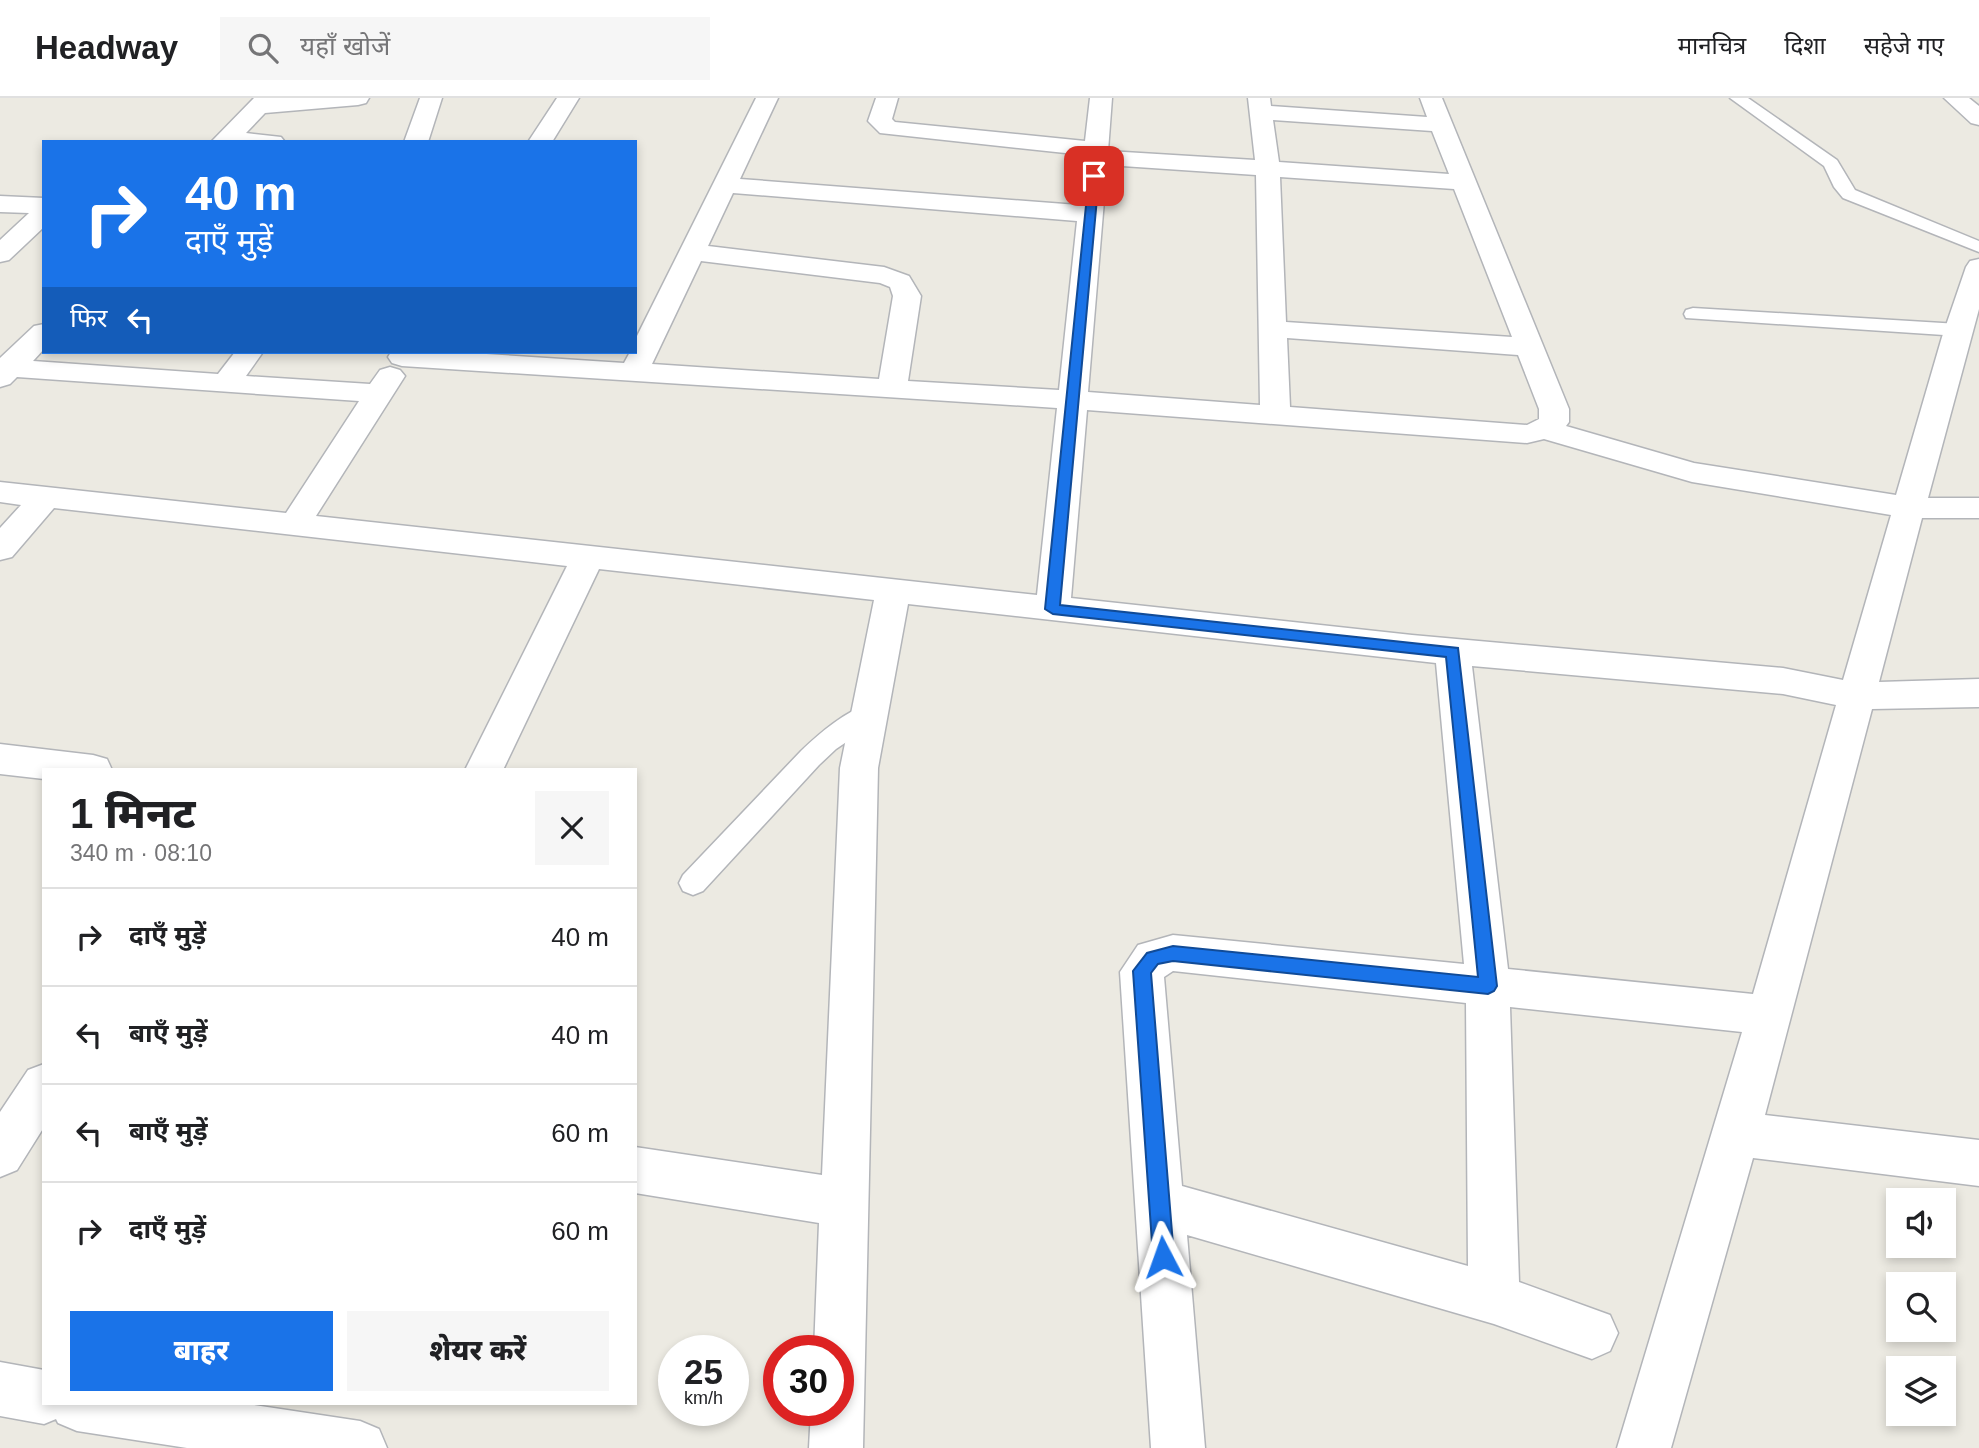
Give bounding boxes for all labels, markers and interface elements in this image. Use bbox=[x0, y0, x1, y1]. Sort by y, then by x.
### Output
search box bbox=[220, 17, 710, 80]
text: Headway bbox=[35, 29, 178, 66]
icon: search bbox=[244, 29, 282, 67]
text: यहाँ खोजें bbox=[300, 31, 390, 61]
text: मानचित्र bbox=[1678, 32, 1746, 59]
text: दिशा bbox=[1784, 32, 1826, 59]
text: सहेजे गए bbox=[1864, 32, 1944, 59]
pin bbox=[1064, 146, 1124, 206]
icon: arrive bbox=[1075, 157, 1113, 195]
text: 40 m bbox=[185, 166, 297, 220]
icon: right bbox=[70, 168, 161, 259]
text: दाएँ मुड़ें bbox=[185, 223, 273, 259]
icon: left bbox=[121, 301, 159, 339]
text: फिर bbox=[70, 303, 107, 333]
text: 1 मिनट bbox=[70, 790, 195, 837]
button: close bbox=[535, 791, 609, 865]
text: 340 m · 08:10 bbox=[70, 840, 212, 866]
icon: right bbox=[70, 918, 108, 956]
text: दाएँ मुड़ें bbox=[129, 920, 206, 950]
text: 40 m bbox=[551, 922, 609, 952]
icon: left bbox=[70, 1016, 108, 1054]
text: बाएँ मुड़ें bbox=[129, 1018, 208, 1048]
text: 40 m bbox=[551, 1020, 609, 1050]
icon: left bbox=[70, 1114, 108, 1152]
text: बाएँ मुड़ें bbox=[129, 1116, 208, 1146]
text: 60 m bbox=[551, 1118, 609, 1148]
map controls bbox=[1886, 1188, 1956, 1426]
button: sound bbox=[1886, 1188, 1956, 1258]
icon: right bbox=[70, 1212, 108, 1250]
text: दाएँ मुड़ें bbox=[129, 1214, 206, 1244]
text: 60 m bbox=[551, 1216, 609, 1246]
position arrow bbox=[1126, 1220, 1200, 1294]
button: search bbox=[1886, 1272, 1956, 1342]
button: बाहर bbox=[70, 1311, 333, 1391]
button: शेयर करें bbox=[347, 1311, 609, 1391]
speed limit sign: 30 bbox=[763, 1335, 854, 1426]
text: 25 bbox=[684, 1352, 723, 1391]
button: layers bbox=[1886, 1356, 1956, 1426]
text: km/h bbox=[684, 1388, 723, 1408]

